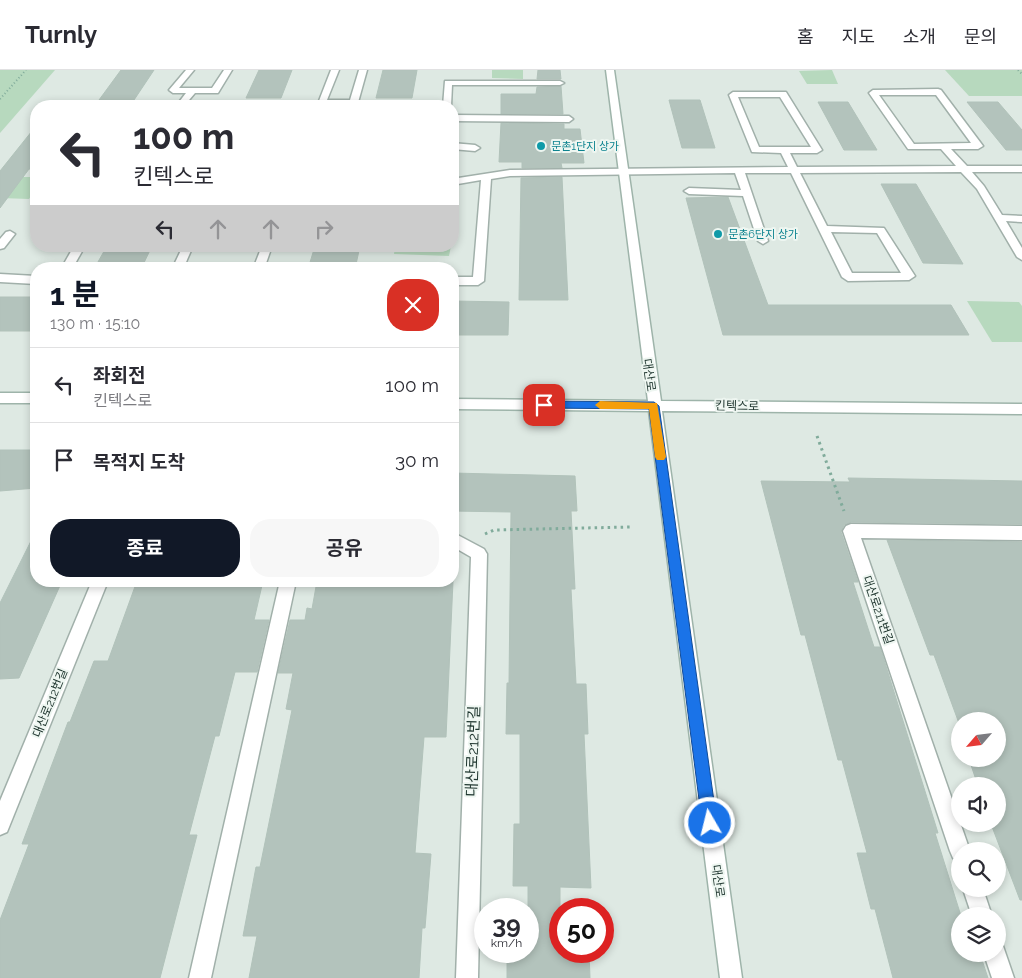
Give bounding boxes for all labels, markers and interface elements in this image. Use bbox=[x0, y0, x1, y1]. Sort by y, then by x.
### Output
text: Turnly bbox=[25, 20, 97, 49]
text: 홈 bbox=[797, 26, 814, 47]
text: 지도 bbox=[842, 26, 875, 47]
text: 소개 bbox=[903, 26, 936, 47]
text: 문의 bbox=[964, 26, 997, 47]
text: 100 m bbox=[133, 116, 234, 157]
icon: left bbox=[50, 120, 115, 185]
marker: 문촌1단지 상가 bbox=[535, 140, 547, 152]
place label: 문촌1단지 상가 bbox=[551, 140, 619, 153]
text: 킨텍스로 bbox=[133, 163, 214, 189]
icon: left bbox=[151, 215, 179, 243]
icon: ahead bbox=[204, 215, 232, 243]
icon: ahead bbox=[257, 215, 285, 243]
icon: right bbox=[310, 215, 338, 243]
marker: 문촌6단지 상가 bbox=[712, 228, 724, 240]
place label: 문촌6단지 상가 bbox=[728, 228, 798, 241]
text: 1 분 bbox=[50, 277, 100, 312]
button: close bbox=[387, 279, 439, 331]
text: 130 m · 15:10 bbox=[50, 314, 140, 333]
street label: 대산로 bbox=[640, 358, 658, 392]
text: 좌회전 bbox=[93, 364, 145, 386]
icon: left bbox=[50, 371, 78, 399]
text: 100 m bbox=[385, 374, 439, 396]
pin bbox=[523, 384, 565, 426]
text: 킨텍스로 bbox=[93, 391, 152, 410]
icon: arrive bbox=[530, 391, 558, 419]
street label: 킨텍스로 bbox=[715, 399, 759, 413]
icon: arrive bbox=[50, 446, 78, 474]
text: 30 m bbox=[395, 449, 439, 471]
text: 목적지 도착 bbox=[93, 451, 185, 473]
button: 종료 bbox=[50, 519, 240, 577]
button: 공유 bbox=[250, 519, 439, 577]
street label: 대산로211번길 bbox=[860, 574, 896, 646]
street label: 대산로212번길 bbox=[30, 667, 70, 739]
street label: 대산로212번길 bbox=[462, 705, 484, 797]
north arrow bbox=[951, 712, 1006, 768]
map controls bbox=[951, 712, 1006, 962]
button: sound bbox=[951, 777, 1006, 832]
position arrow bbox=[683, 796, 735, 848]
button: search bbox=[951, 842, 1006, 897]
street label: 대산로 bbox=[709, 864, 727, 898]
speed limit sign: 50 bbox=[549, 898, 614, 963]
button: layers bbox=[951, 907, 1006, 962]
text: 39 bbox=[492, 909, 521, 939]
text: km/h bbox=[491, 936, 522, 950]

